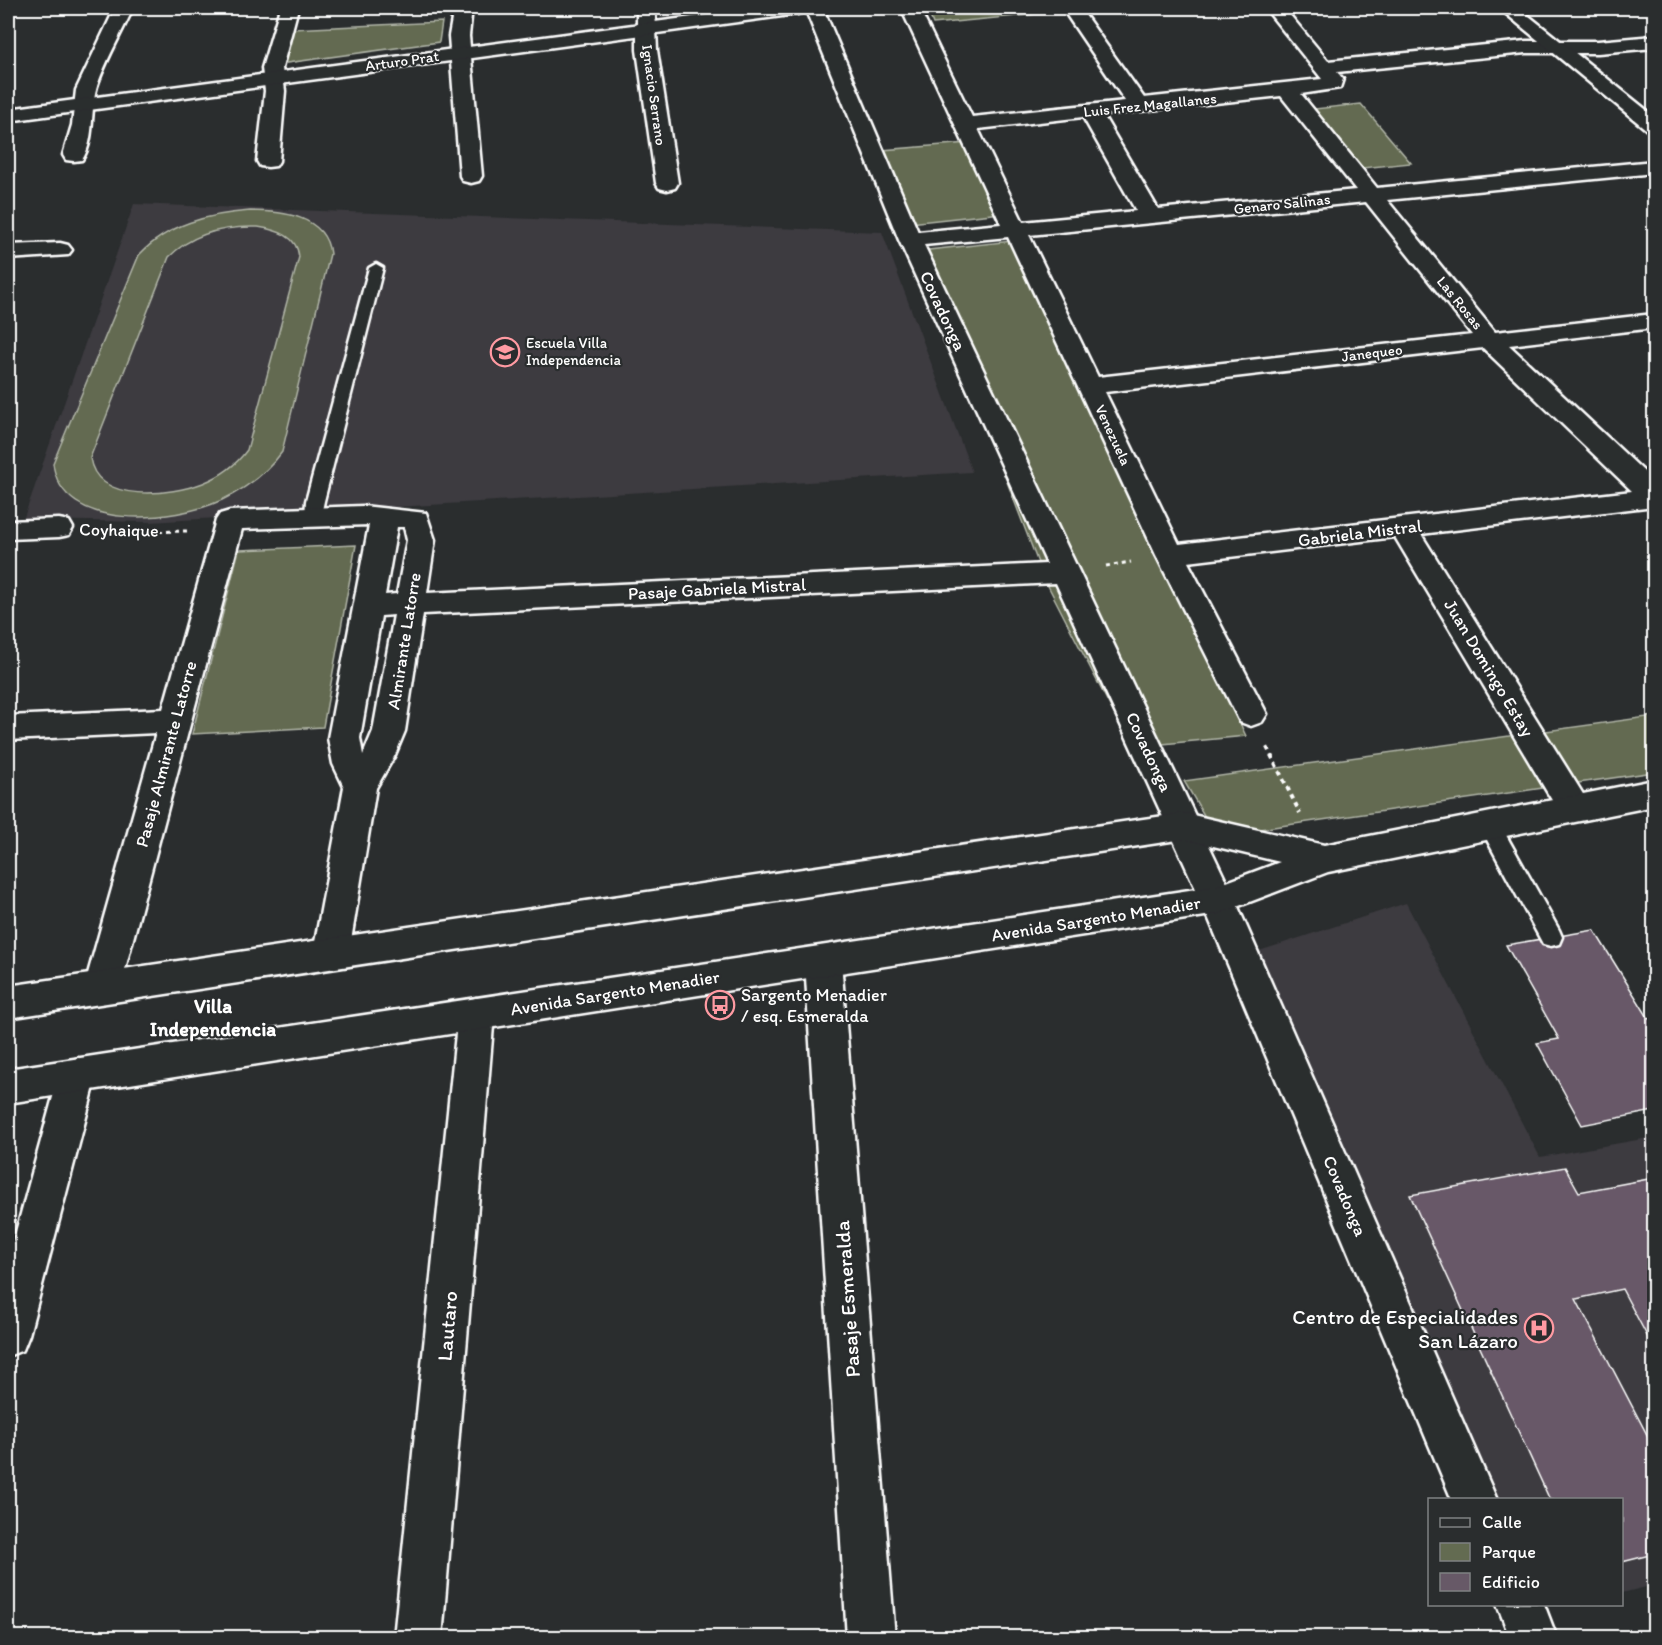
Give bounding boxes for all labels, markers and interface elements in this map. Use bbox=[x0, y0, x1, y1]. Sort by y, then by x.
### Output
street label: Ignacio Serrano bbox=[638, 43, 670, 147]
street label: Arturo Prat bbox=[364, 47, 440, 75]
street label: Luis Frez Magallanes bbox=[1083, 89, 1218, 121]
street label: Genaro Salinas bbox=[1233, 190, 1332, 218]
street label: Covadonga bbox=[915, 268, 971, 355]
street label: Las Rosas bbox=[1433, 273, 1487, 334]
place label: Escuela Villa Independencia bbox=[526, 334, 621, 369]
school or university icon: Escuela Villa Independencia bbox=[489, 336, 521, 368]
street label: Janequeo bbox=[1341, 340, 1403, 366]
street label: Venezuela bbox=[1091, 402, 1135, 469]
street label: Gabriela Mistral bbox=[1297, 514, 1423, 552]
street label: Coyhaique bbox=[79, 518, 159, 542]
street label: Almirante Latorre bbox=[382, 571, 426, 711]
street label: Pasaje Gabriela Mistral bbox=[627, 573, 807, 605]
street label: Juan Domingo Estay bbox=[1439, 595, 1539, 741]
street label: Pasaje Almirante Latorre bbox=[131, 658, 201, 850]
street label: Covadonga bbox=[1121, 709, 1177, 796]
street label: Avenida Sargento Menadier bbox=[990, 891, 1203, 946]
street label: Avenida Sargento Menadier bbox=[509, 965, 722, 1020]
place label: Sargento Menadier / esq. Esmeralda bbox=[741, 984, 888, 1027]
bus stop icon: Sargento Menadier / esq. Esmeralda bbox=[704, 989, 736, 1021]
district label: Villa Independencia bbox=[150, 994, 276, 1042]
street label: Covadonga bbox=[1318, 1152, 1372, 1240]
street label: Pasaje Esmeralda bbox=[829, 1220, 865, 1378]
street label: Lautaro bbox=[431, 1290, 463, 1362]
place label: Centro de Especialidades San Lázaro bbox=[1292, 1304, 1518, 1353]
hospital icon: Centro de Especialidades San Lázaro bbox=[1523, 1312, 1555, 1344]
legend bbox=[1428, 1498, 1623, 1606]
text: Calle bbox=[1482, 1511, 1522, 1533]
text: Parque bbox=[1482, 1541, 1536, 1563]
text: Edificio bbox=[1482, 1571, 1540, 1593]

